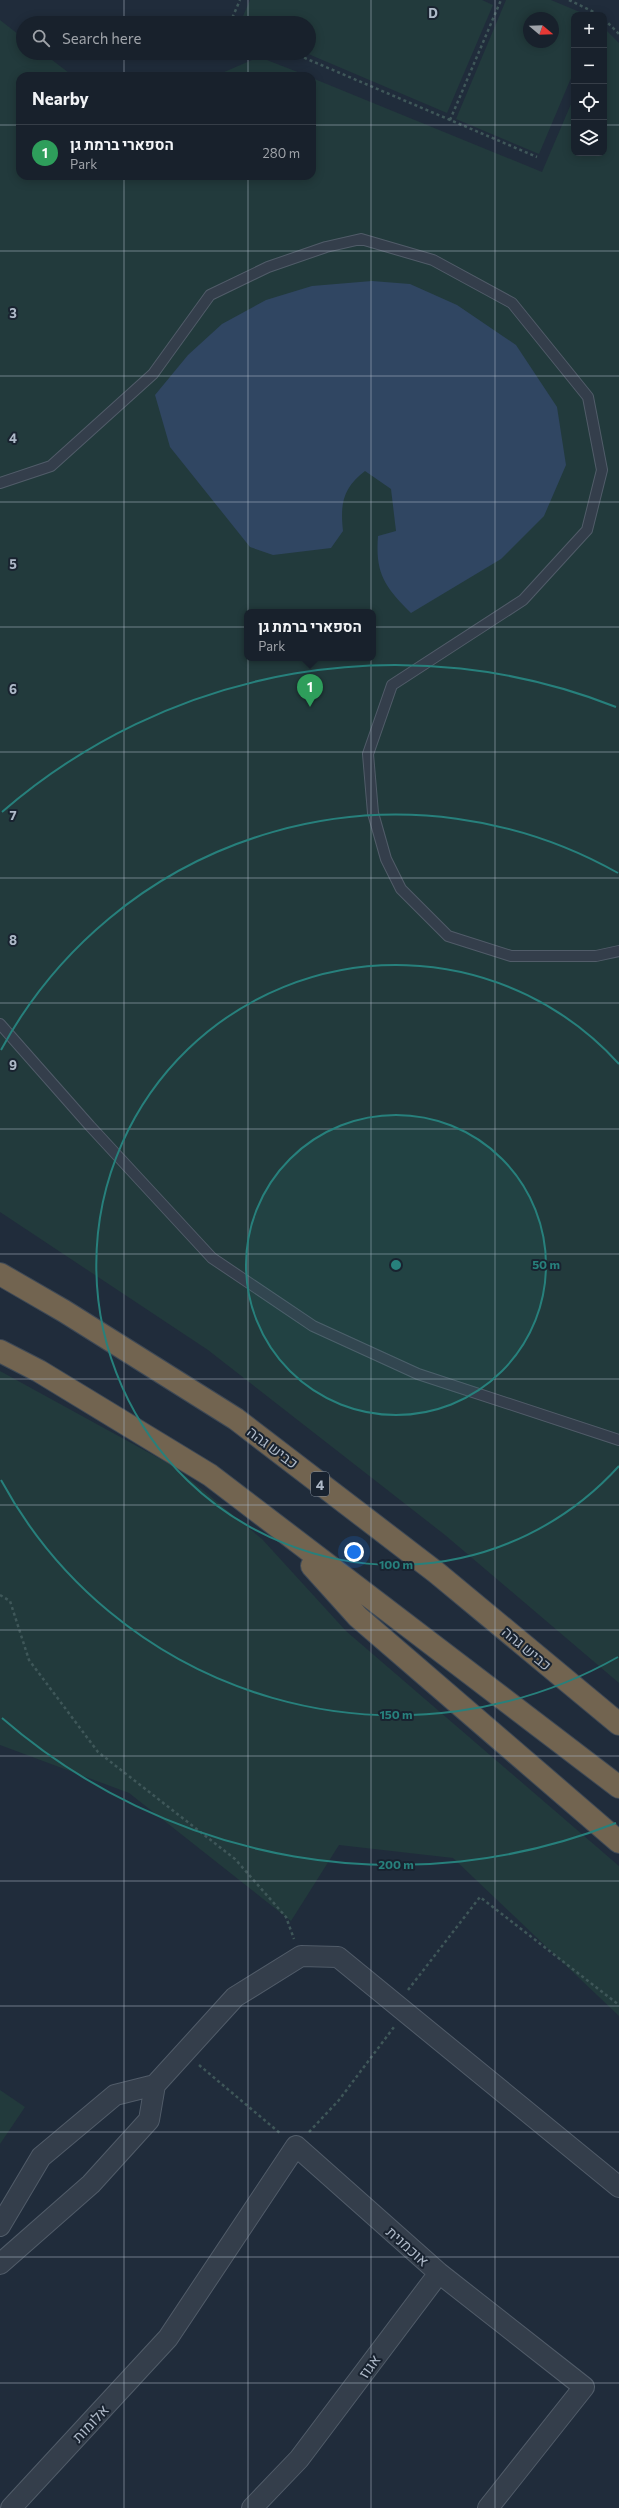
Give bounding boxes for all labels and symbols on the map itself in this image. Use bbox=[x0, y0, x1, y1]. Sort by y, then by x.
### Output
text: D bbox=[428, 5, 438, 21]
north arrow bbox=[523, 12, 559, 48]
text: 3 bbox=[9, 305, 17, 321]
text: 4 bbox=[9, 430, 17, 446]
text: 5 bbox=[9, 556, 17, 572]
pin: 1 bbox=[297, 674, 323, 707]
text: 6 bbox=[9, 681, 17, 697]
text: 7 bbox=[9, 807, 17, 823]
text: 8 bbox=[9, 932, 17, 948]
text: 9 bbox=[9, 1057, 17, 1073]
text: 50 m bbox=[532, 1257, 560, 1271]
centre of rings bbox=[389, 1258, 403, 1272]
street label: כביש גהה bbox=[244, 1422, 302, 1472]
road number: 4 bbox=[311, 1472, 329, 1496]
your location bbox=[344, 1542, 364, 1562]
text: 100 m bbox=[379, 1557, 413, 1571]
street label: כביש גהה bbox=[499, 1622, 555, 1674]
text: 150 m bbox=[379, 1707, 413, 1721]
text: 200 m bbox=[378, 1857, 414, 1871]
street label: אוכמנית bbox=[383, 2222, 433, 2270]
street label: אגוז bbox=[354, 2351, 384, 2381]
street label: אלומות bbox=[68, 2400, 112, 2446]

